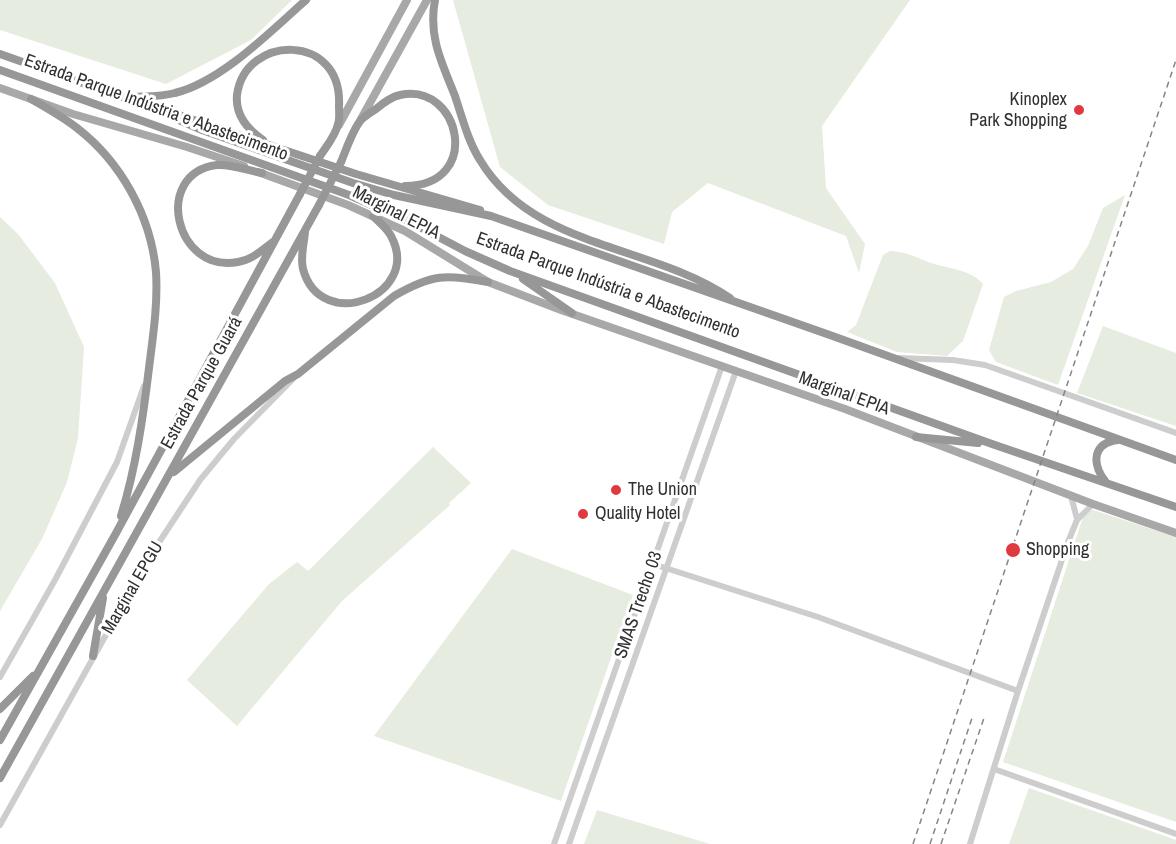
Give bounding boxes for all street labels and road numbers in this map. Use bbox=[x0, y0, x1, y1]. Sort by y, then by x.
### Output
street label: Estrada Parque Indústria e Abastecimento bbox=[21, 50, 291, 166]
street label: Marginal EPIA bbox=[349, 182, 443, 244]
street label: Estrada Parque Indústria e Abastecimento bbox=[473, 228, 743, 344]
street label: Estrada Parque Guará bbox=[157, 313, 247, 453]
street label: Marginal EPIA bbox=[796, 368, 892, 420]
street label: Marginal EPGU bbox=[98, 538, 168, 638]
street label: SMAS Trecho 03 bbox=[611, 549, 667, 661]

